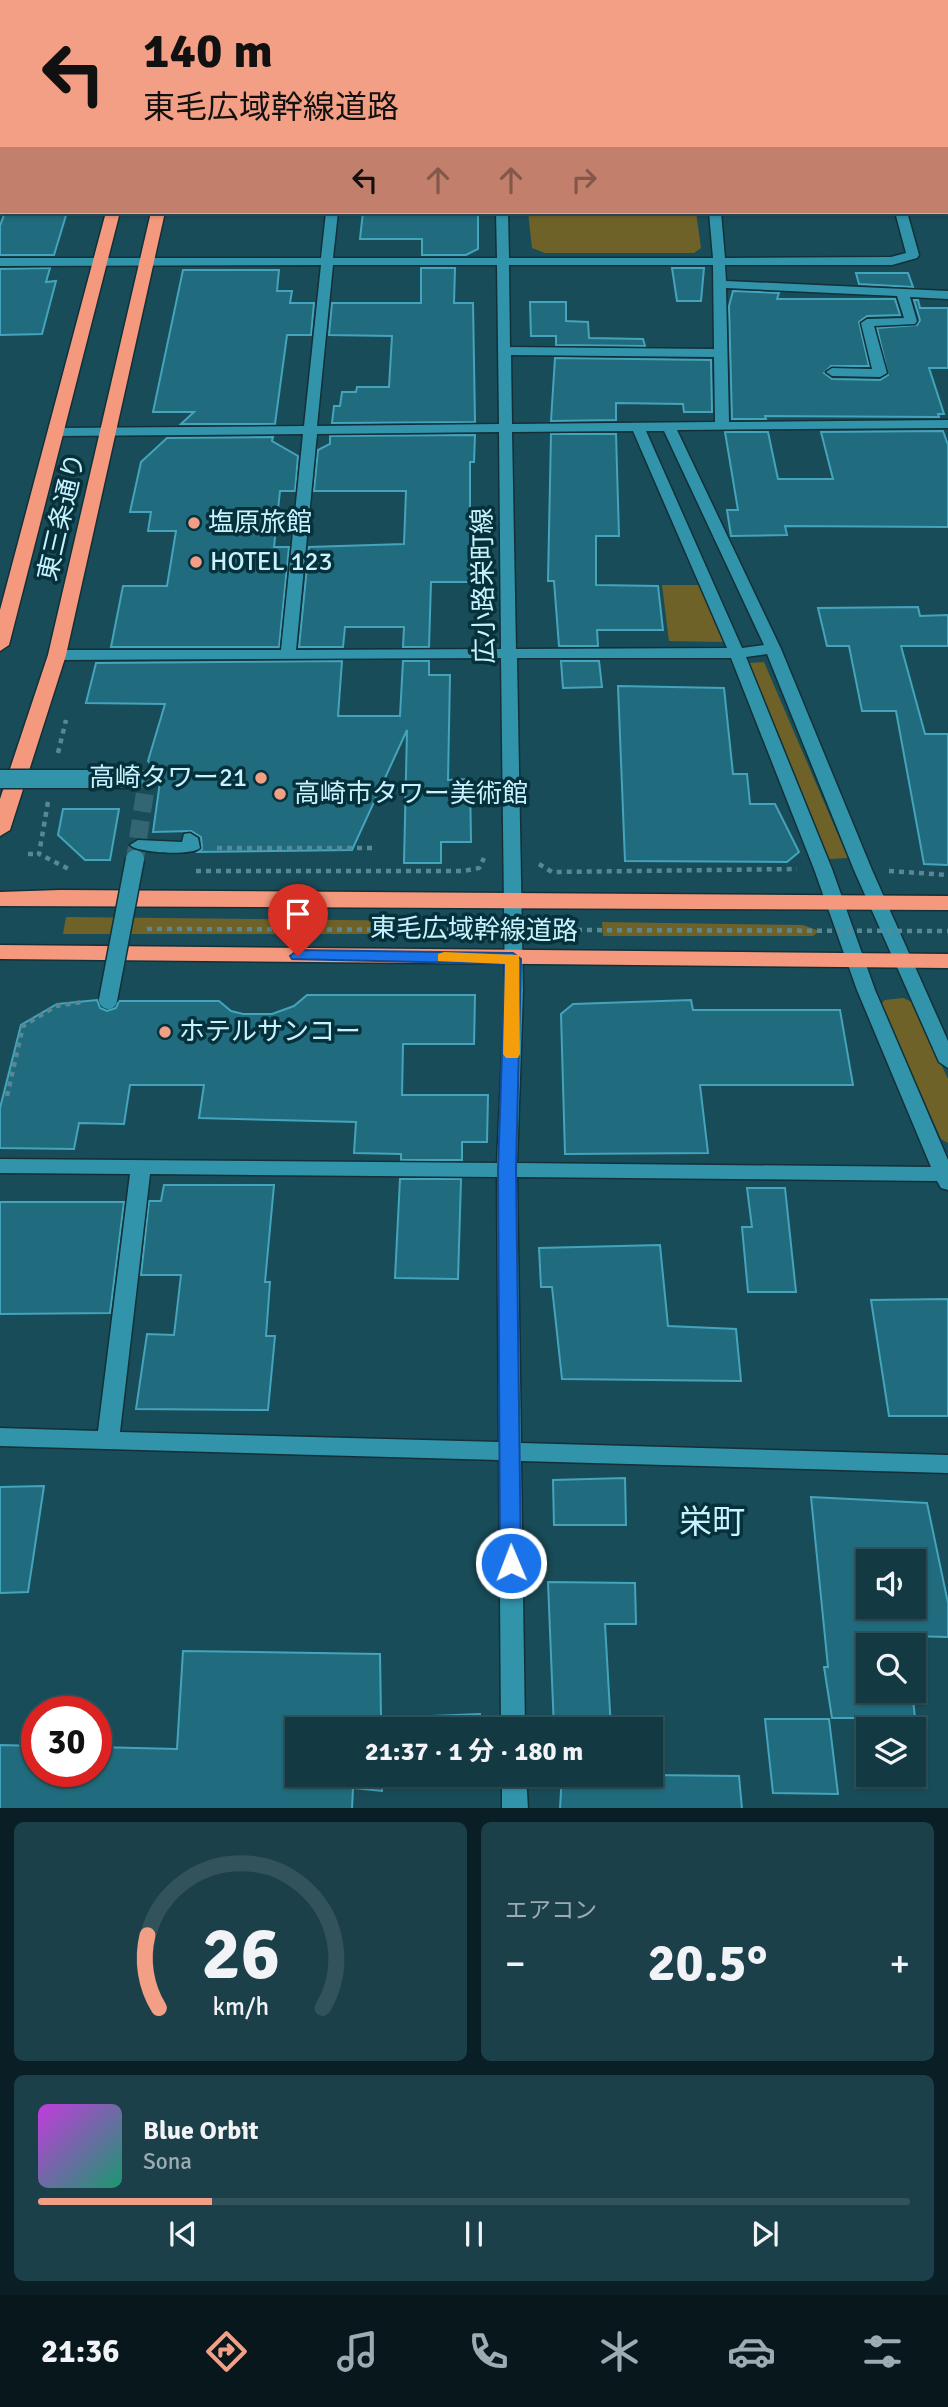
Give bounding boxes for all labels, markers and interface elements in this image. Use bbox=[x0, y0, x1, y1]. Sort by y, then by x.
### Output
text: 140 m bbox=[143, 21, 273, 81]
icon: left bbox=[28, 28, 119, 119]
text: 東毛広域幹線道路 bbox=[143, 88, 399, 127]
icon: left bbox=[346, 161, 384, 199]
icon: ahead bbox=[419, 161, 457, 199]
icon: ahead bbox=[492, 161, 530, 199]
icon: right bbox=[565, 161, 603, 199]
street label: 東三条通り bbox=[32, 450, 92, 584]
place label: 塩原旅館 bbox=[208, 507, 312, 539]
street label: 広小路栄町線 bbox=[467, 508, 501, 664]
marker: 塩原旅館 bbox=[186, 515, 202, 531]
place label: HOTEL 123 bbox=[210, 546, 333, 578]
marker: HOTEL 123 bbox=[188, 554, 204, 570]
place label: 高崎タワー21 bbox=[89, 762, 247, 794]
marker: 高崎タワー21 bbox=[253, 770, 269, 786]
place label: 高崎市タワー美術館 bbox=[294, 778, 528, 810]
marker: 高崎市タワー美術館 bbox=[272, 786, 288, 802]
pin bbox=[268, 884, 328, 956]
icon: arrive bbox=[279, 895, 317, 933]
street label: 東毛広域幹線道路 bbox=[370, 912, 578, 948]
place label: ホテルサンコー bbox=[179, 1016, 361, 1048]
marker: ホテルサンコー bbox=[157, 1024, 173, 1040]
district label: 栄町 bbox=[679, 1502, 745, 1543]
position arrow bbox=[474, 1526, 548, 1600]
map controls bbox=[856, 1549, 926, 1787]
button: sound bbox=[856, 1549, 926, 1619]
button: search bbox=[856, 1633, 926, 1703]
speed limit sign: 30 bbox=[21, 1696, 112, 1787]
button: layers bbox=[856, 1717, 926, 1787]
text: 21:37 · 1 分 · 180 m bbox=[365, 1736, 583, 1768]
text: エアコン bbox=[505, 1896, 597, 1925]
text: 26 bbox=[201, 1910, 280, 1999]
text: 20.5° bbox=[648, 1931, 767, 1995]
text: − bbox=[505, 1940, 526, 1987]
text: + bbox=[889, 1940, 910, 1987]
text: km/h bbox=[212, 1990, 269, 2021]
text: Blue Orbit bbox=[143, 2115, 259, 2147]
text: Sona bbox=[143, 2147, 192, 2176]
icon: previous bbox=[164, 2215, 202, 2253]
icon: pause bbox=[455, 2215, 493, 2253]
icon: next bbox=[746, 2215, 784, 2253]
icon: directions bbox=[202, 2327, 251, 2376]
icon: music bbox=[333, 2327, 382, 2376]
icon: phone bbox=[464, 2327, 513, 2376]
icon: climate bbox=[595, 2327, 644, 2376]
icon: car bbox=[727, 2327, 776, 2376]
icon: filters bbox=[858, 2327, 907, 2376]
text: 21:36 bbox=[41, 2332, 120, 2371]

